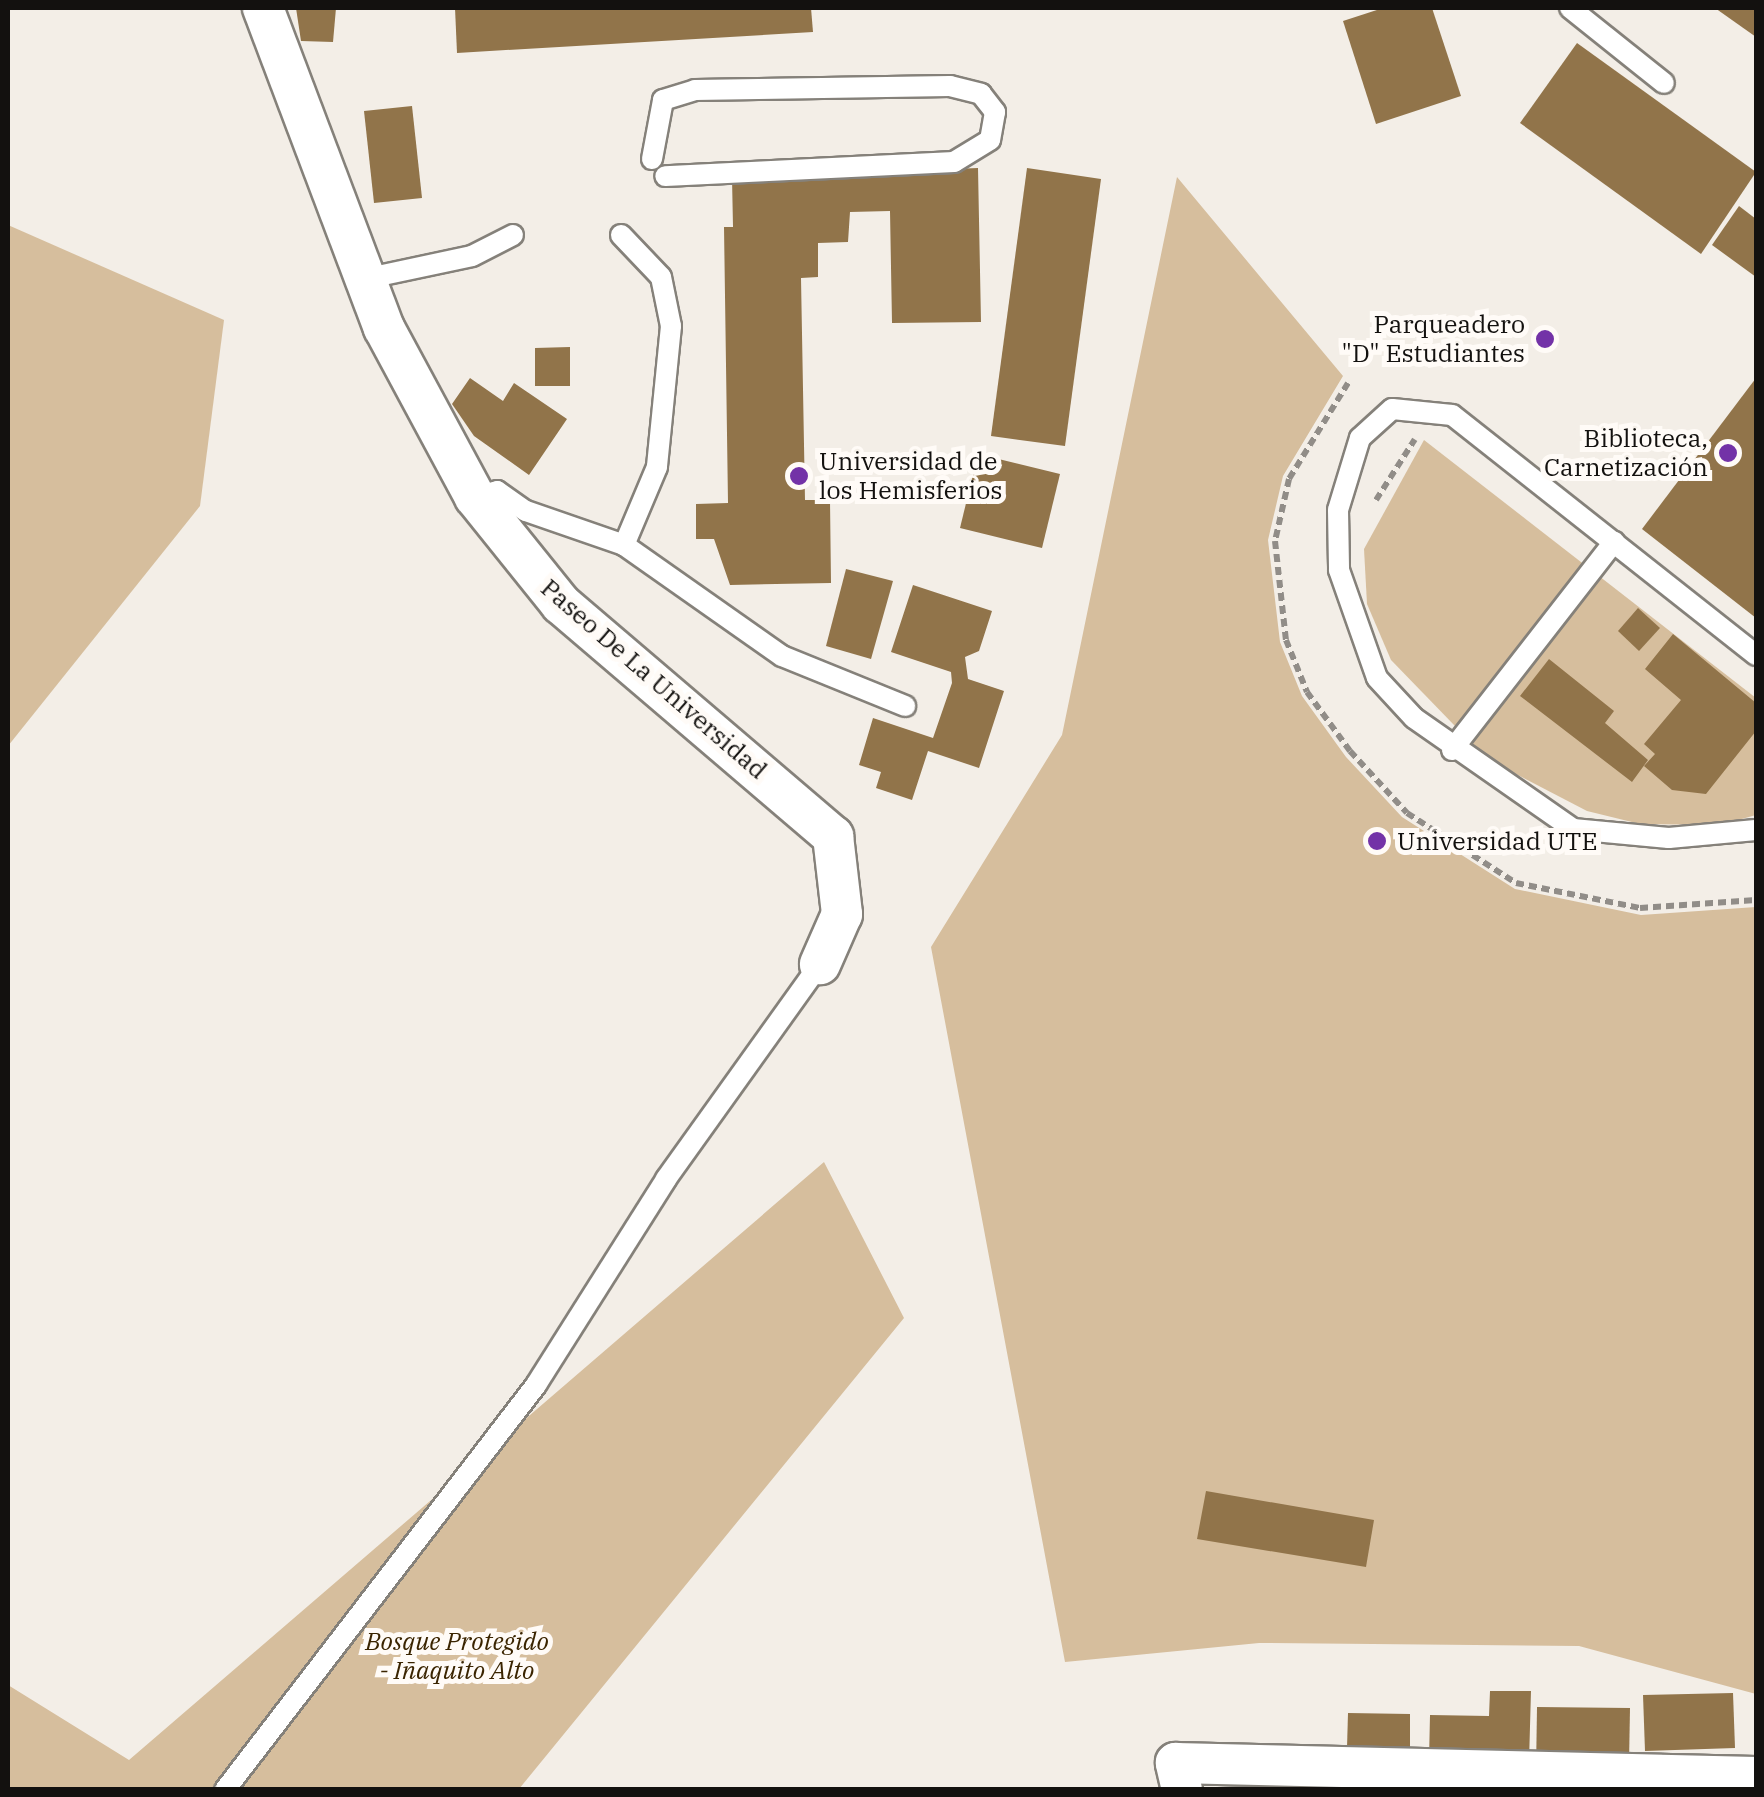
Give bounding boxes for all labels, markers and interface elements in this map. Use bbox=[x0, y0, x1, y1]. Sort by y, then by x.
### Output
place label: Parqueadero "D" Estudiantes bbox=[1342, 310, 1525, 369]
marker: Parqueadero "D" Estudiantes bbox=[1534, 328, 1556, 350]
place label: Biblioteca, Carnetización bbox=[1544, 424, 1708, 483]
marker: Biblioteca, Carnetización bbox=[1717, 442, 1739, 464]
place label: Universidad de los Hemisferios bbox=[819, 447, 1002, 506]
marker: Universidad de los Hemisferios bbox=[788, 465, 810, 487]
street label: Paseo De La Universidad bbox=[535, 573, 773, 785]
place label: Universidad UTE bbox=[1397, 826, 1597, 856]
marker: Universidad UTE bbox=[1366, 830, 1388, 852]
park label: Bosque Protegido - Iñaquito Alto bbox=[365, 1627, 549, 1686]

